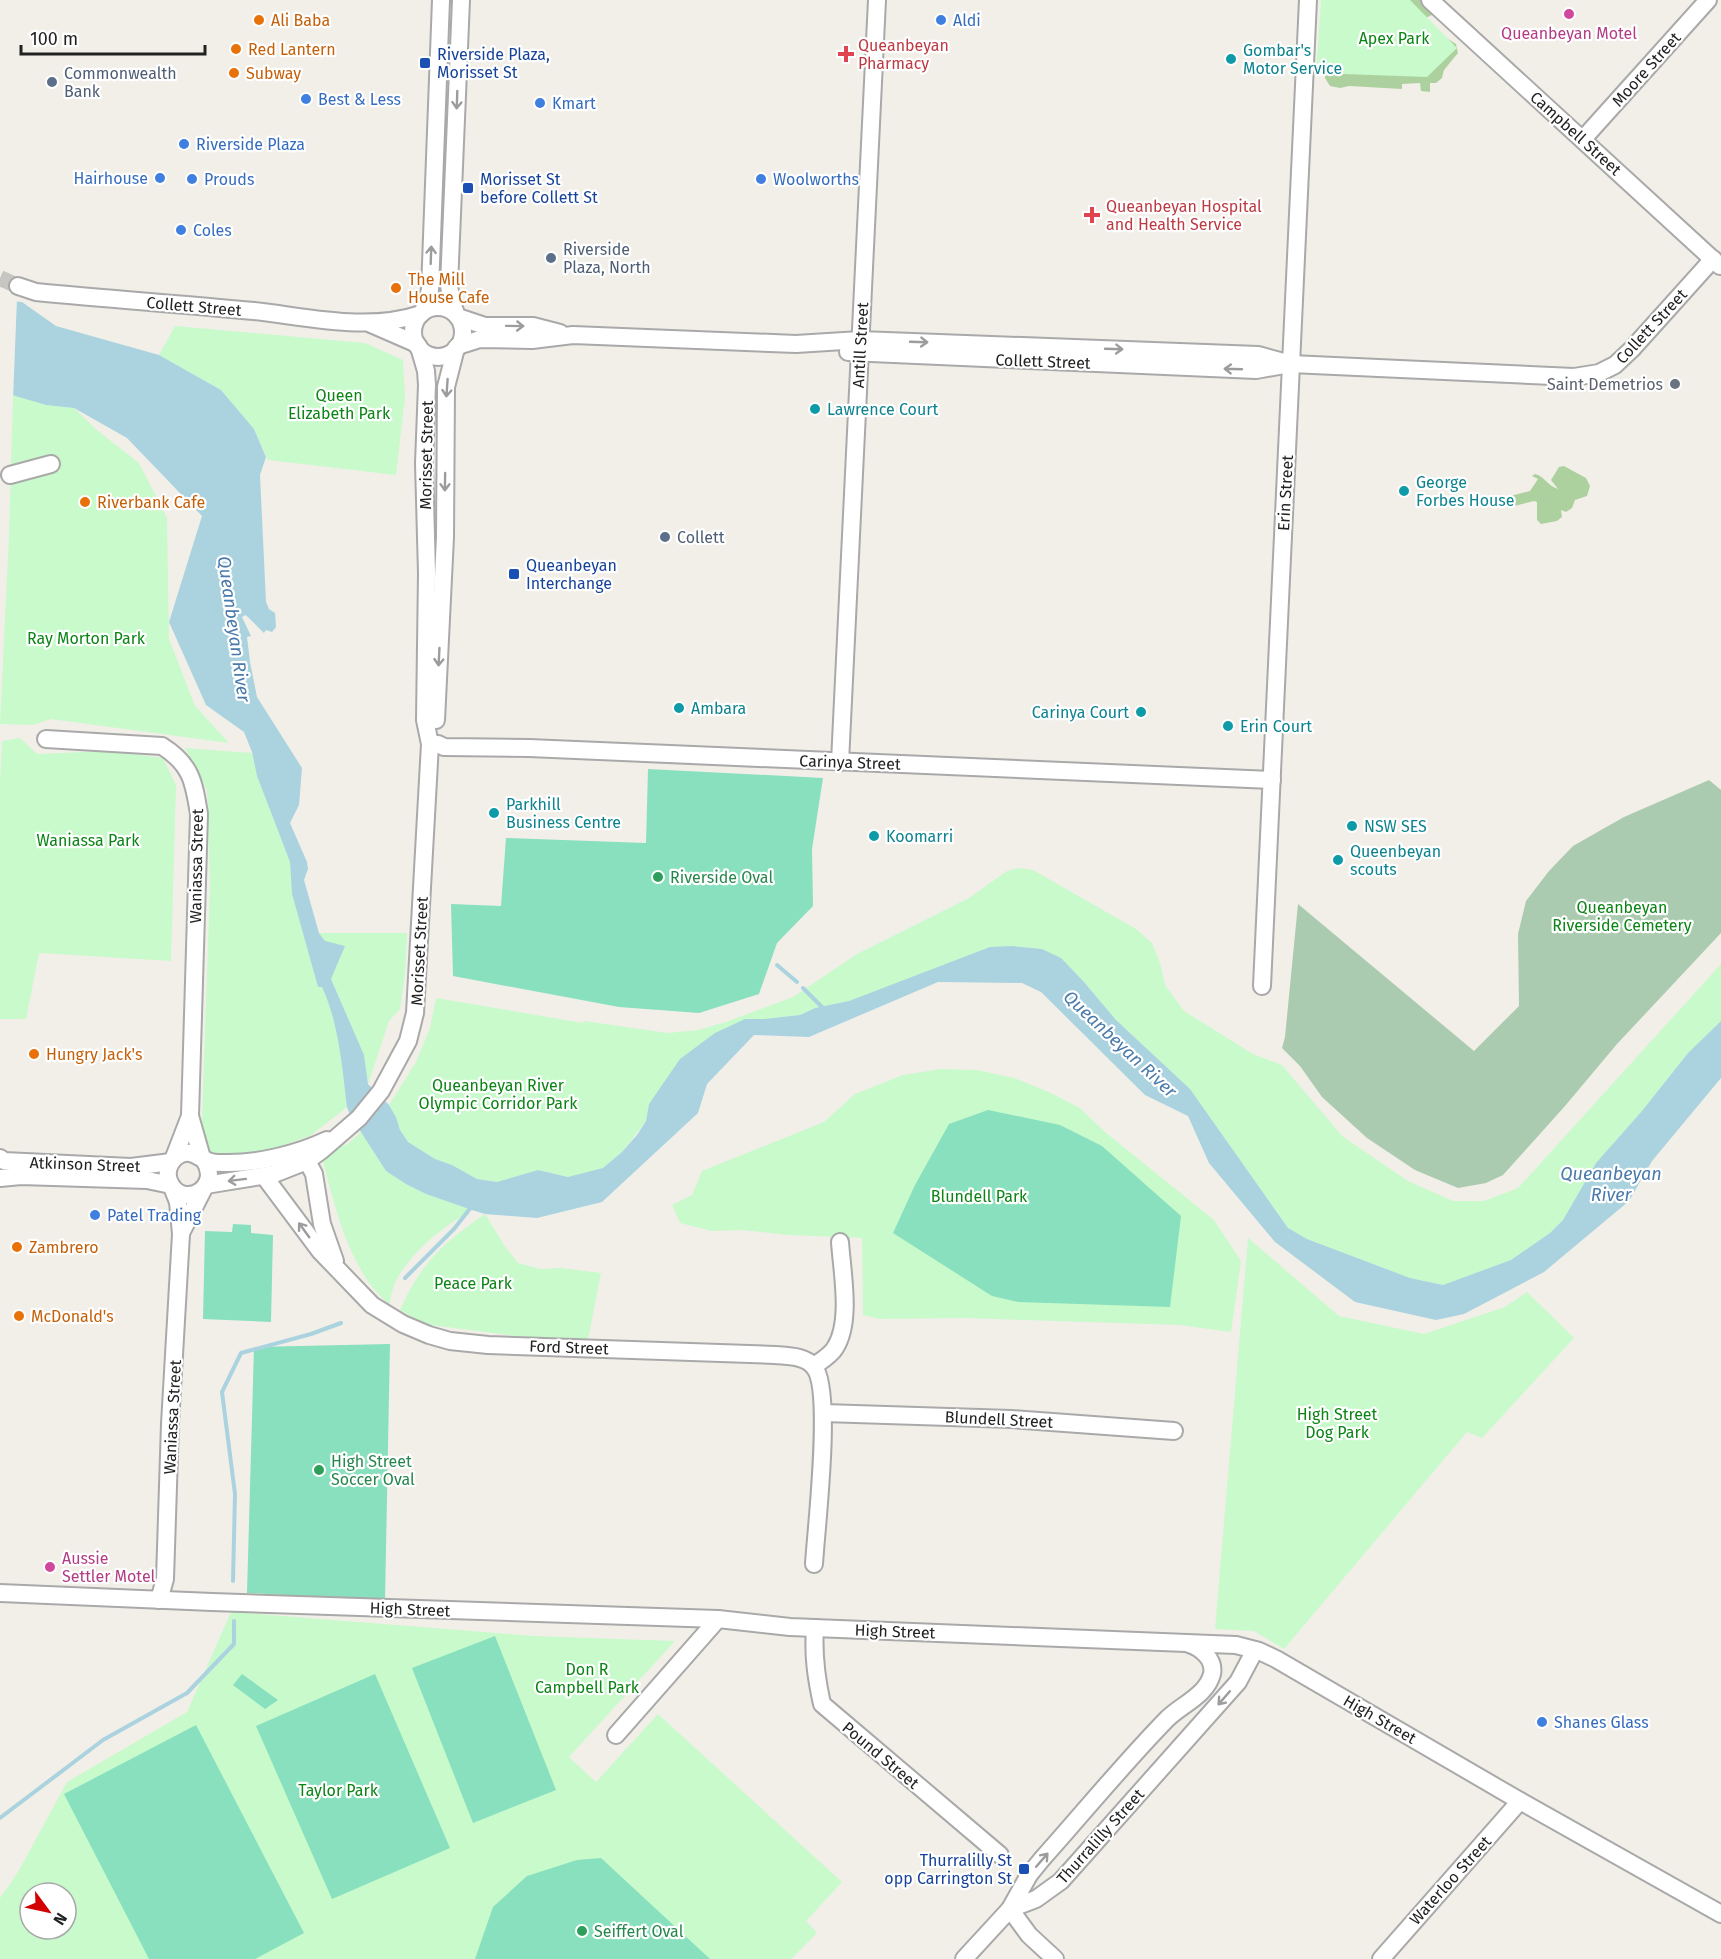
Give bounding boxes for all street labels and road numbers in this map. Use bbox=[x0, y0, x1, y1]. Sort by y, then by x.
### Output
street label: Moore Street bbox=[1608, 28, 1685, 110]
street label: Campbell Street bbox=[1526, 88, 1625, 179]
street label: Collett Street bbox=[1612, 285, 1691, 368]
street label: Collett Street bbox=[146, 293, 242, 320]
street label: Antill Street bbox=[849, 301, 872, 388]
street label: Collett Street bbox=[995, 350, 1091, 373]
street label: Morisset Street bbox=[416, 400, 437, 510]
street label: Erin Street bbox=[1274, 454, 1297, 532]
street label: Carinya Street bbox=[799, 751, 901, 774]
street label: Waniassa Street bbox=[186, 808, 207, 924]
street label: Morisset Street bbox=[407, 896, 432, 1006]
street label: Atkinson Street bbox=[29, 1153, 141, 1176]
street label: Ford Street bbox=[529, 1337, 609, 1358]
street label: Waniassa Street bbox=[160, 1359, 185, 1475]
street label: Blundell Street bbox=[944, 1407, 1054, 1432]
street label: High Street bbox=[369, 1599, 451, 1620]
street label: High Street bbox=[854, 1621, 936, 1642]
street label: High Street bbox=[1340, 1691, 1420, 1748]
street label: Pound Street bbox=[839, 1718, 923, 1793]
street label: Thurralilly Street bbox=[1053, 1785, 1148, 1888]
street label: Waterloo Street bbox=[1406, 1832, 1495, 1929]

